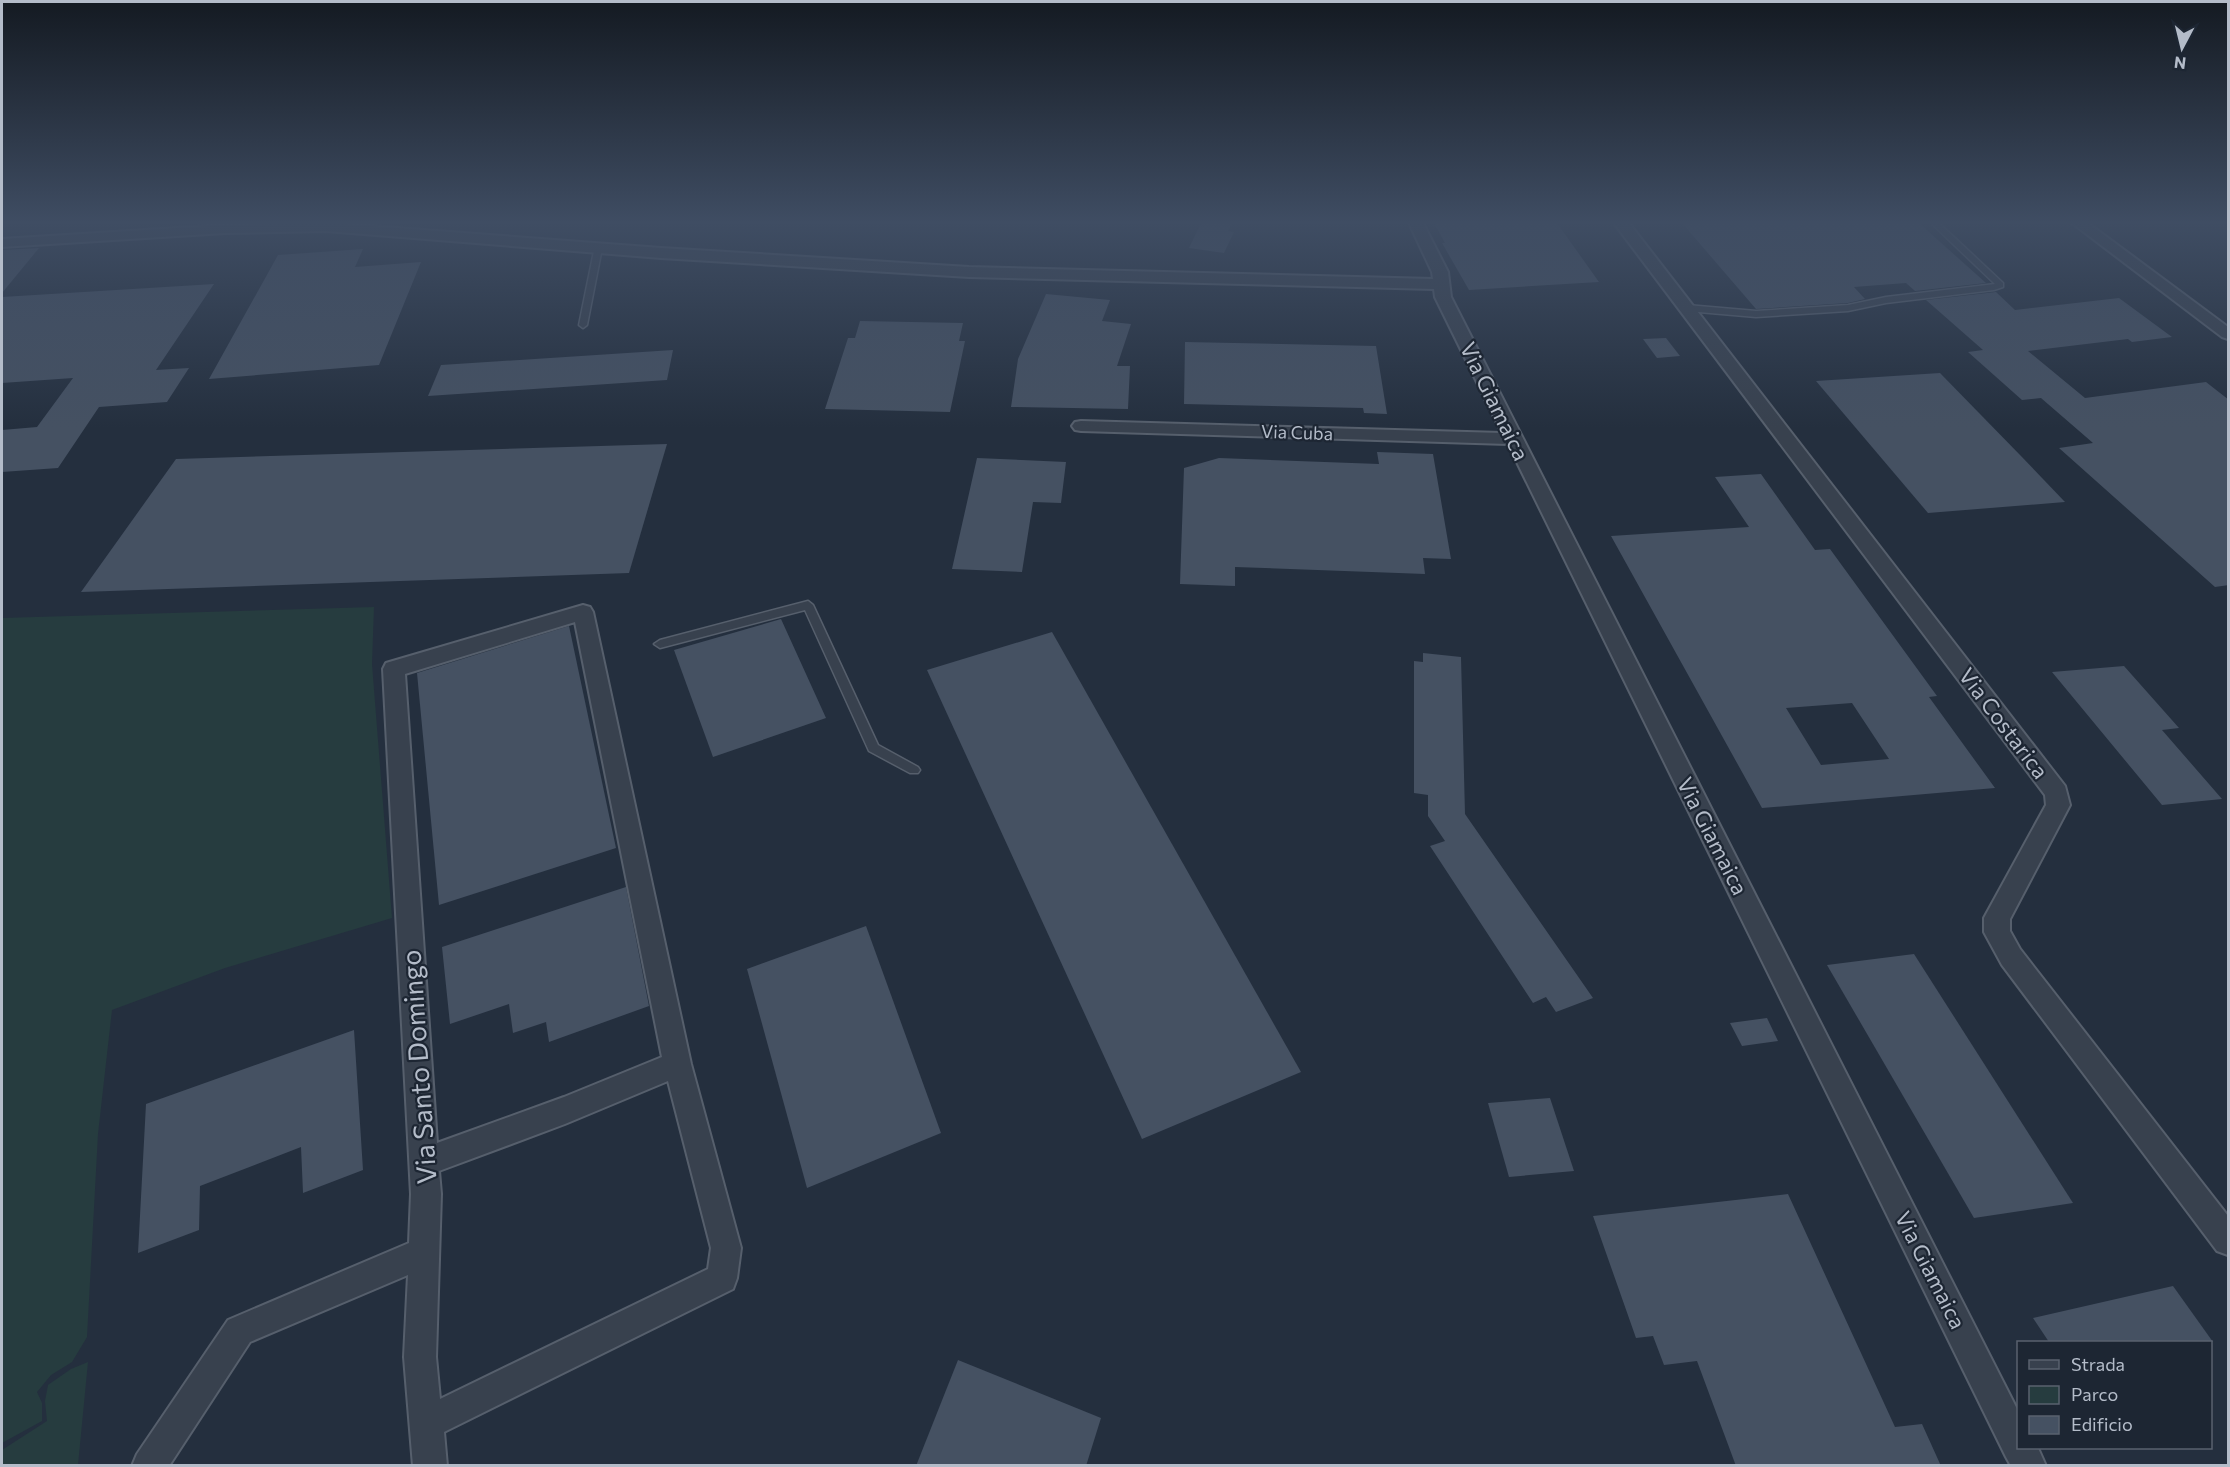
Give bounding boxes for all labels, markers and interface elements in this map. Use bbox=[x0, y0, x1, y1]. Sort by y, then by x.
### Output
north arrow bbox=[2152, 18, 2212, 78]
text: N bbox=[2173, 53, 2187, 74]
street label: Via Giamaica bbox=[1455, 337, 1535, 465]
street label: Via Cuba bbox=[1260, 420, 1334, 444]
street label: Via Costarica bbox=[1954, 662, 2054, 784]
street label: Via Giamaica bbox=[1672, 773, 1754, 899]
street label: Via Santo Domingo bbox=[393, 949, 443, 1185]
street label: Via Giamaica bbox=[1890, 1207, 1972, 1333]
legend bbox=[2017, 1341, 2212, 1449]
text: Strada bbox=[2071, 1353, 2125, 1375]
text: Parco bbox=[2071, 1383, 2118, 1405]
text: Edificio bbox=[2071, 1413, 2133, 1435]

